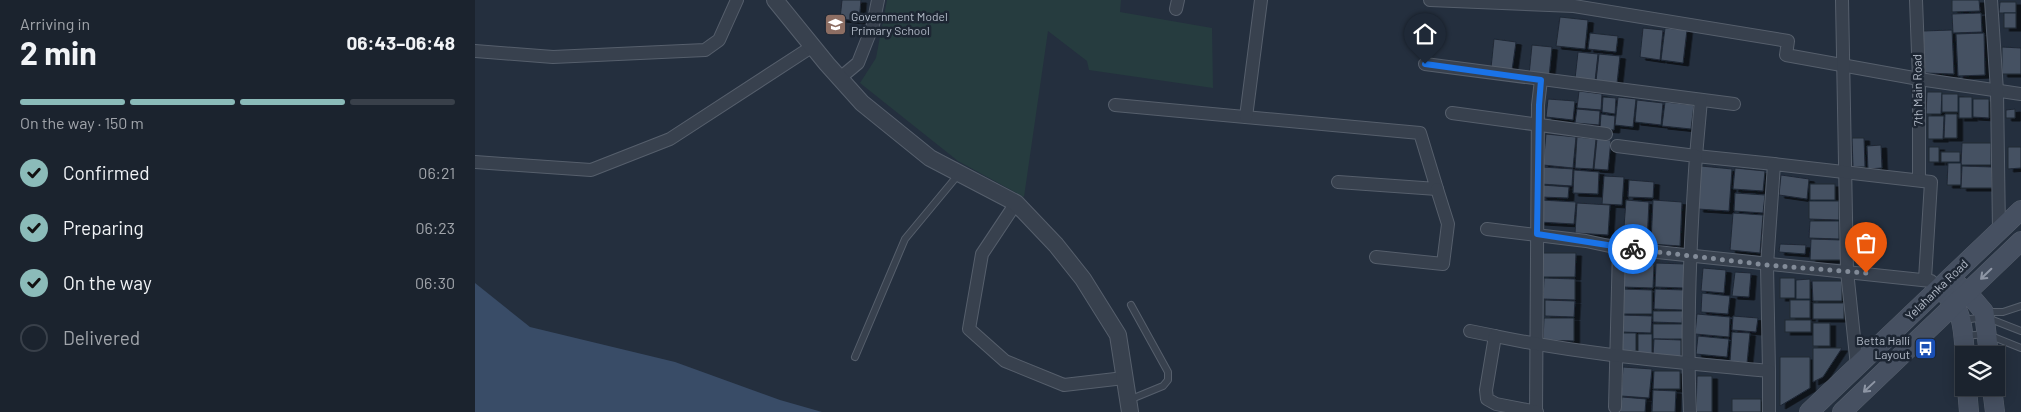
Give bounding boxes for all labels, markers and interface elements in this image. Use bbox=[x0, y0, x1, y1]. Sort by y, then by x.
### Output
place label: Government Model Primary School bbox=[851, 9, 948, 37]
school or university icon: Government Model Primary School bbox=[823, 12, 847, 36]
pin bbox=[1404, 13, 1446, 64]
text: Arriving in bbox=[20, 14, 90, 33]
icon: home bbox=[1411, 20, 1439, 48]
text: 06:43–06:48 bbox=[347, 31, 455, 54]
text: 2 min bbox=[20, 33, 97, 71]
street label: 7th Main Road bbox=[1909, 54, 1925, 126]
text: On the way · 150 m bbox=[20, 113, 144, 132]
icon: check bbox=[20, 159, 48, 187]
text: Confirmed bbox=[63, 161, 150, 184]
text: 06:21 bbox=[418, 163, 455, 182]
icon: check bbox=[20, 214, 48, 242]
text: Preparing bbox=[63, 216, 144, 239]
text: 06:23 bbox=[416, 218, 455, 237]
pin bbox=[1845, 222, 1887, 273]
courier bbox=[1608, 224, 1658, 274]
icon: bag bbox=[1852, 229, 1880, 257]
icon: bike bbox=[1619, 235, 1647, 263]
street label: Yelahanka Road bbox=[1902, 256, 1970, 323]
one-way arrow bbox=[1979, 268, 1992, 280]
icon: check bbox=[20, 269, 48, 297]
text: On the way bbox=[63, 271, 152, 294]
text: 06:30 bbox=[415, 273, 455, 292]
text: Delivered bbox=[63, 326, 140, 349]
place label: Betta Halli Layout bbox=[1856, 333, 1910, 361]
bus stop icon: Betta Halli Layout bbox=[1914, 336, 1938, 360]
map controls bbox=[1955, 346, 2005, 396]
button: layers bbox=[1955, 346, 2005, 396]
one-way arrow bbox=[1862, 381, 1875, 393]

